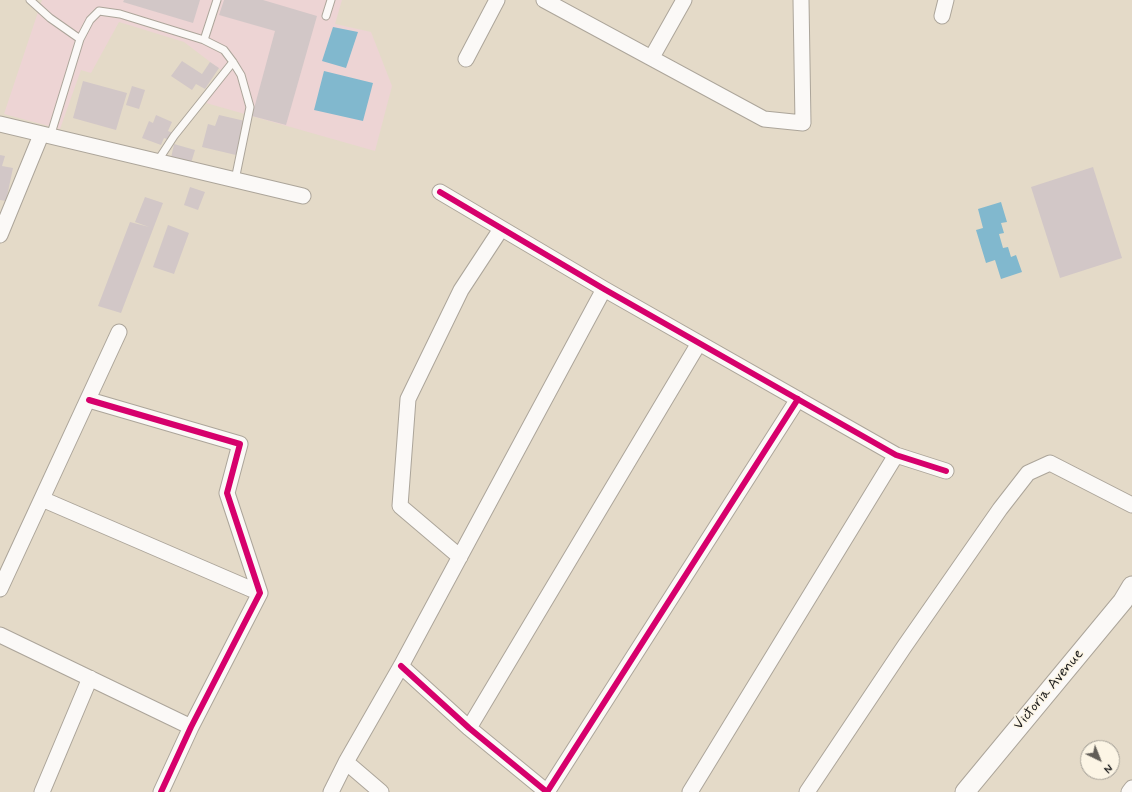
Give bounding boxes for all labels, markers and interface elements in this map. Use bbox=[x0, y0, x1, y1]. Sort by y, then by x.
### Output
street label: Victoria Avenue bbox=[1010, 646, 1088, 734]
north arrow bbox=[1080, 740, 1120, 780]
text: N bbox=[1100, 760, 1115, 776]

